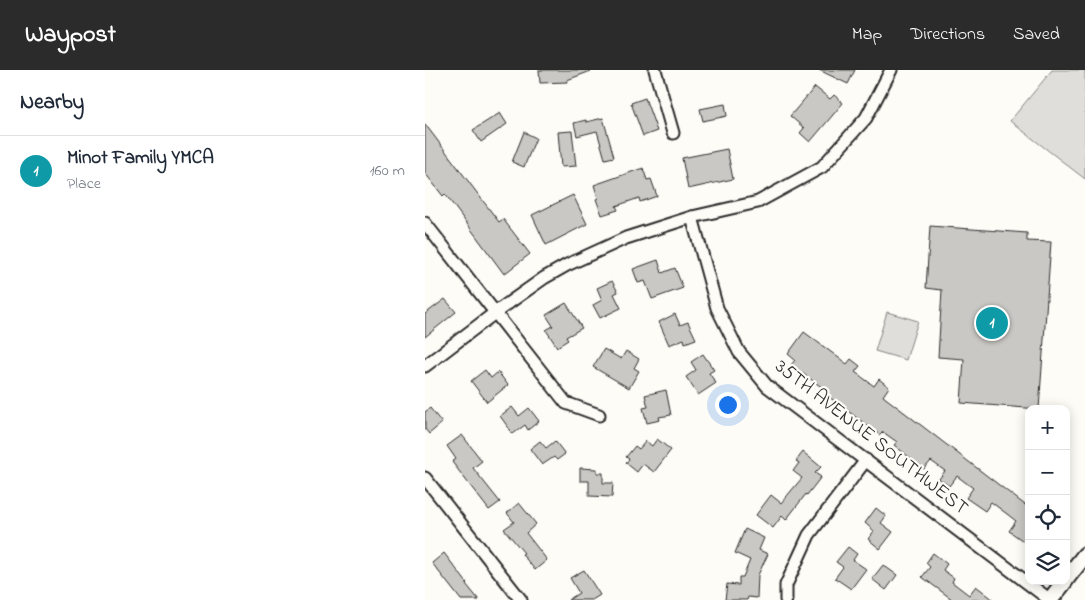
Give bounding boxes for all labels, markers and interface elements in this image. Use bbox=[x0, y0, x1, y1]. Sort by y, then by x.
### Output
text: Waypost bbox=[25, 18, 116, 53]
text: Map bbox=[852, 22, 882, 48]
text: Directions bbox=[910, 22, 985, 48]
text: Saved bbox=[1013, 22, 1060, 48]
text: Nearby bbox=[20, 88, 84, 118]
text: Minot Family YMCA bbox=[67, 145, 214, 172]
text: 1 bbox=[33, 159, 39, 183]
text: 160 m bbox=[370, 159, 405, 183]
text: Place bbox=[67, 172, 101, 196]
pin: 1 bbox=[976, 304, 1008, 342]
street label: 35TH AVENUE SOUTHWEST bbox=[768, 353, 974, 523]
your location bbox=[715, 392, 741, 418]
map controls bbox=[1025, 405, 1070, 585]
button: + bbox=[1025, 405, 1070, 450]
button: − bbox=[1025, 450, 1070, 495]
button: locate bbox=[1025, 495, 1070, 540]
button: layers bbox=[1025, 540, 1070, 585]

